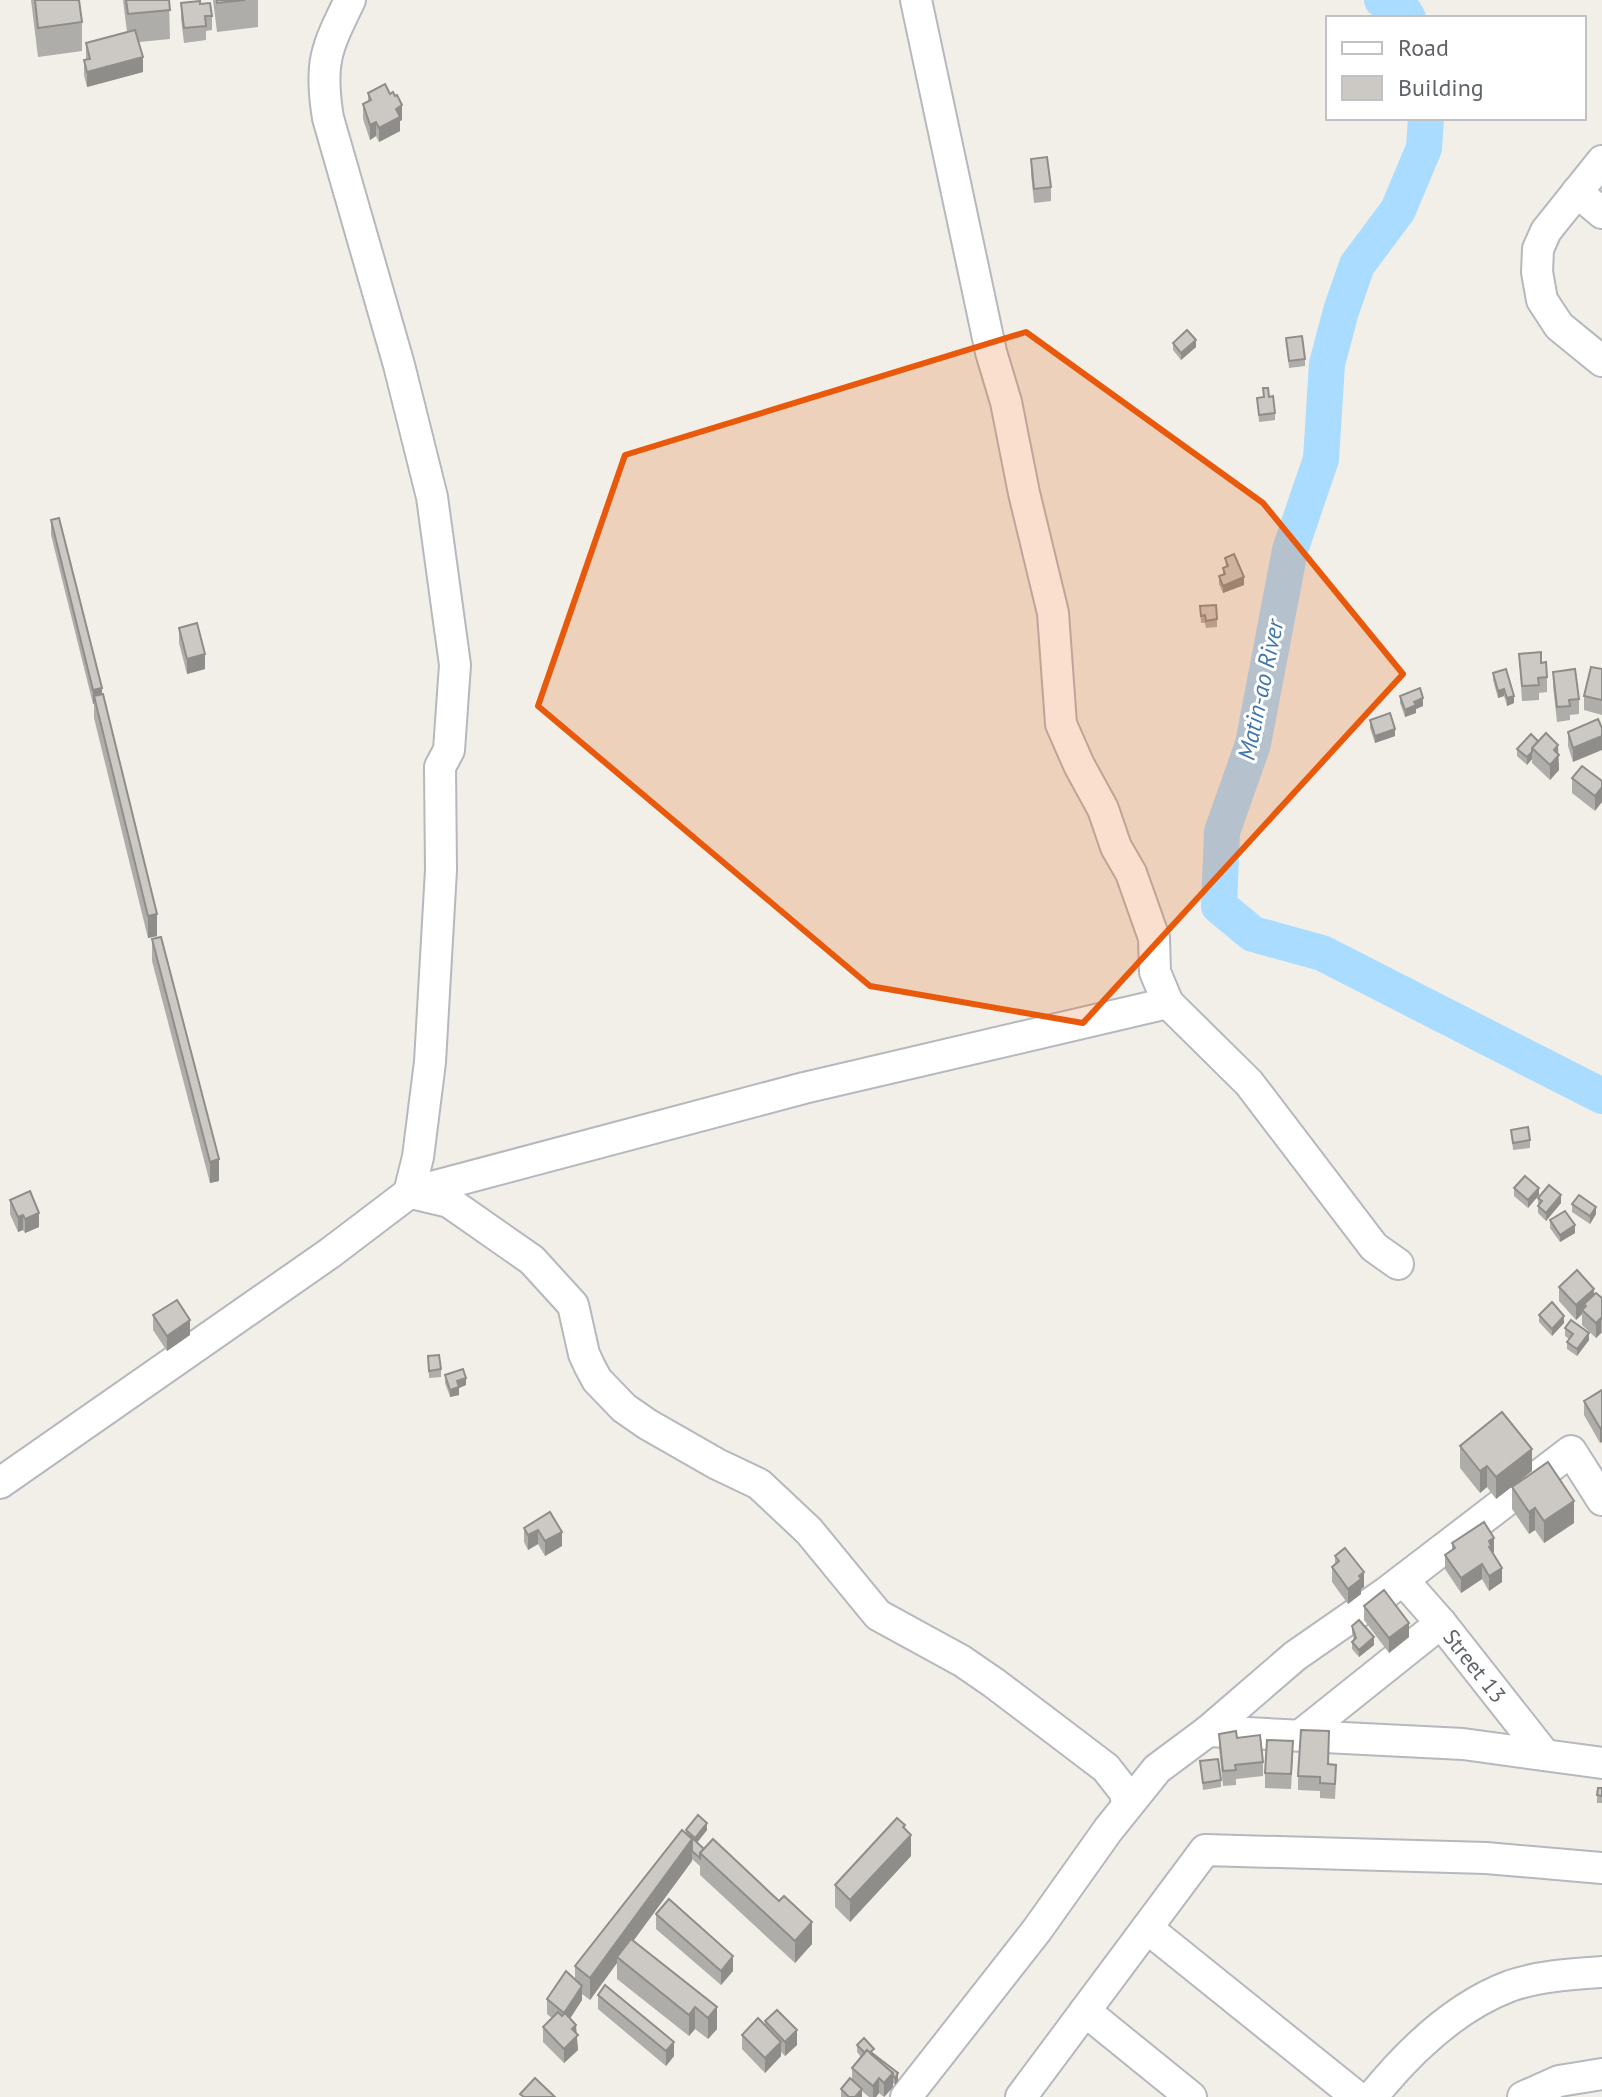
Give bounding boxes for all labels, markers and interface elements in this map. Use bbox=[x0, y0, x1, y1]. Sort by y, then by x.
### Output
legend bbox=[1326, 16, 1586, 120]
text: Road bbox=[1398, 32, 1449, 63]
text: Building bbox=[1398, 72, 1484, 103]
water label: Matin-ao River bbox=[1230, 615, 1291, 763]
street label: Street 13 bbox=[1437, 1623, 1512, 1708]

